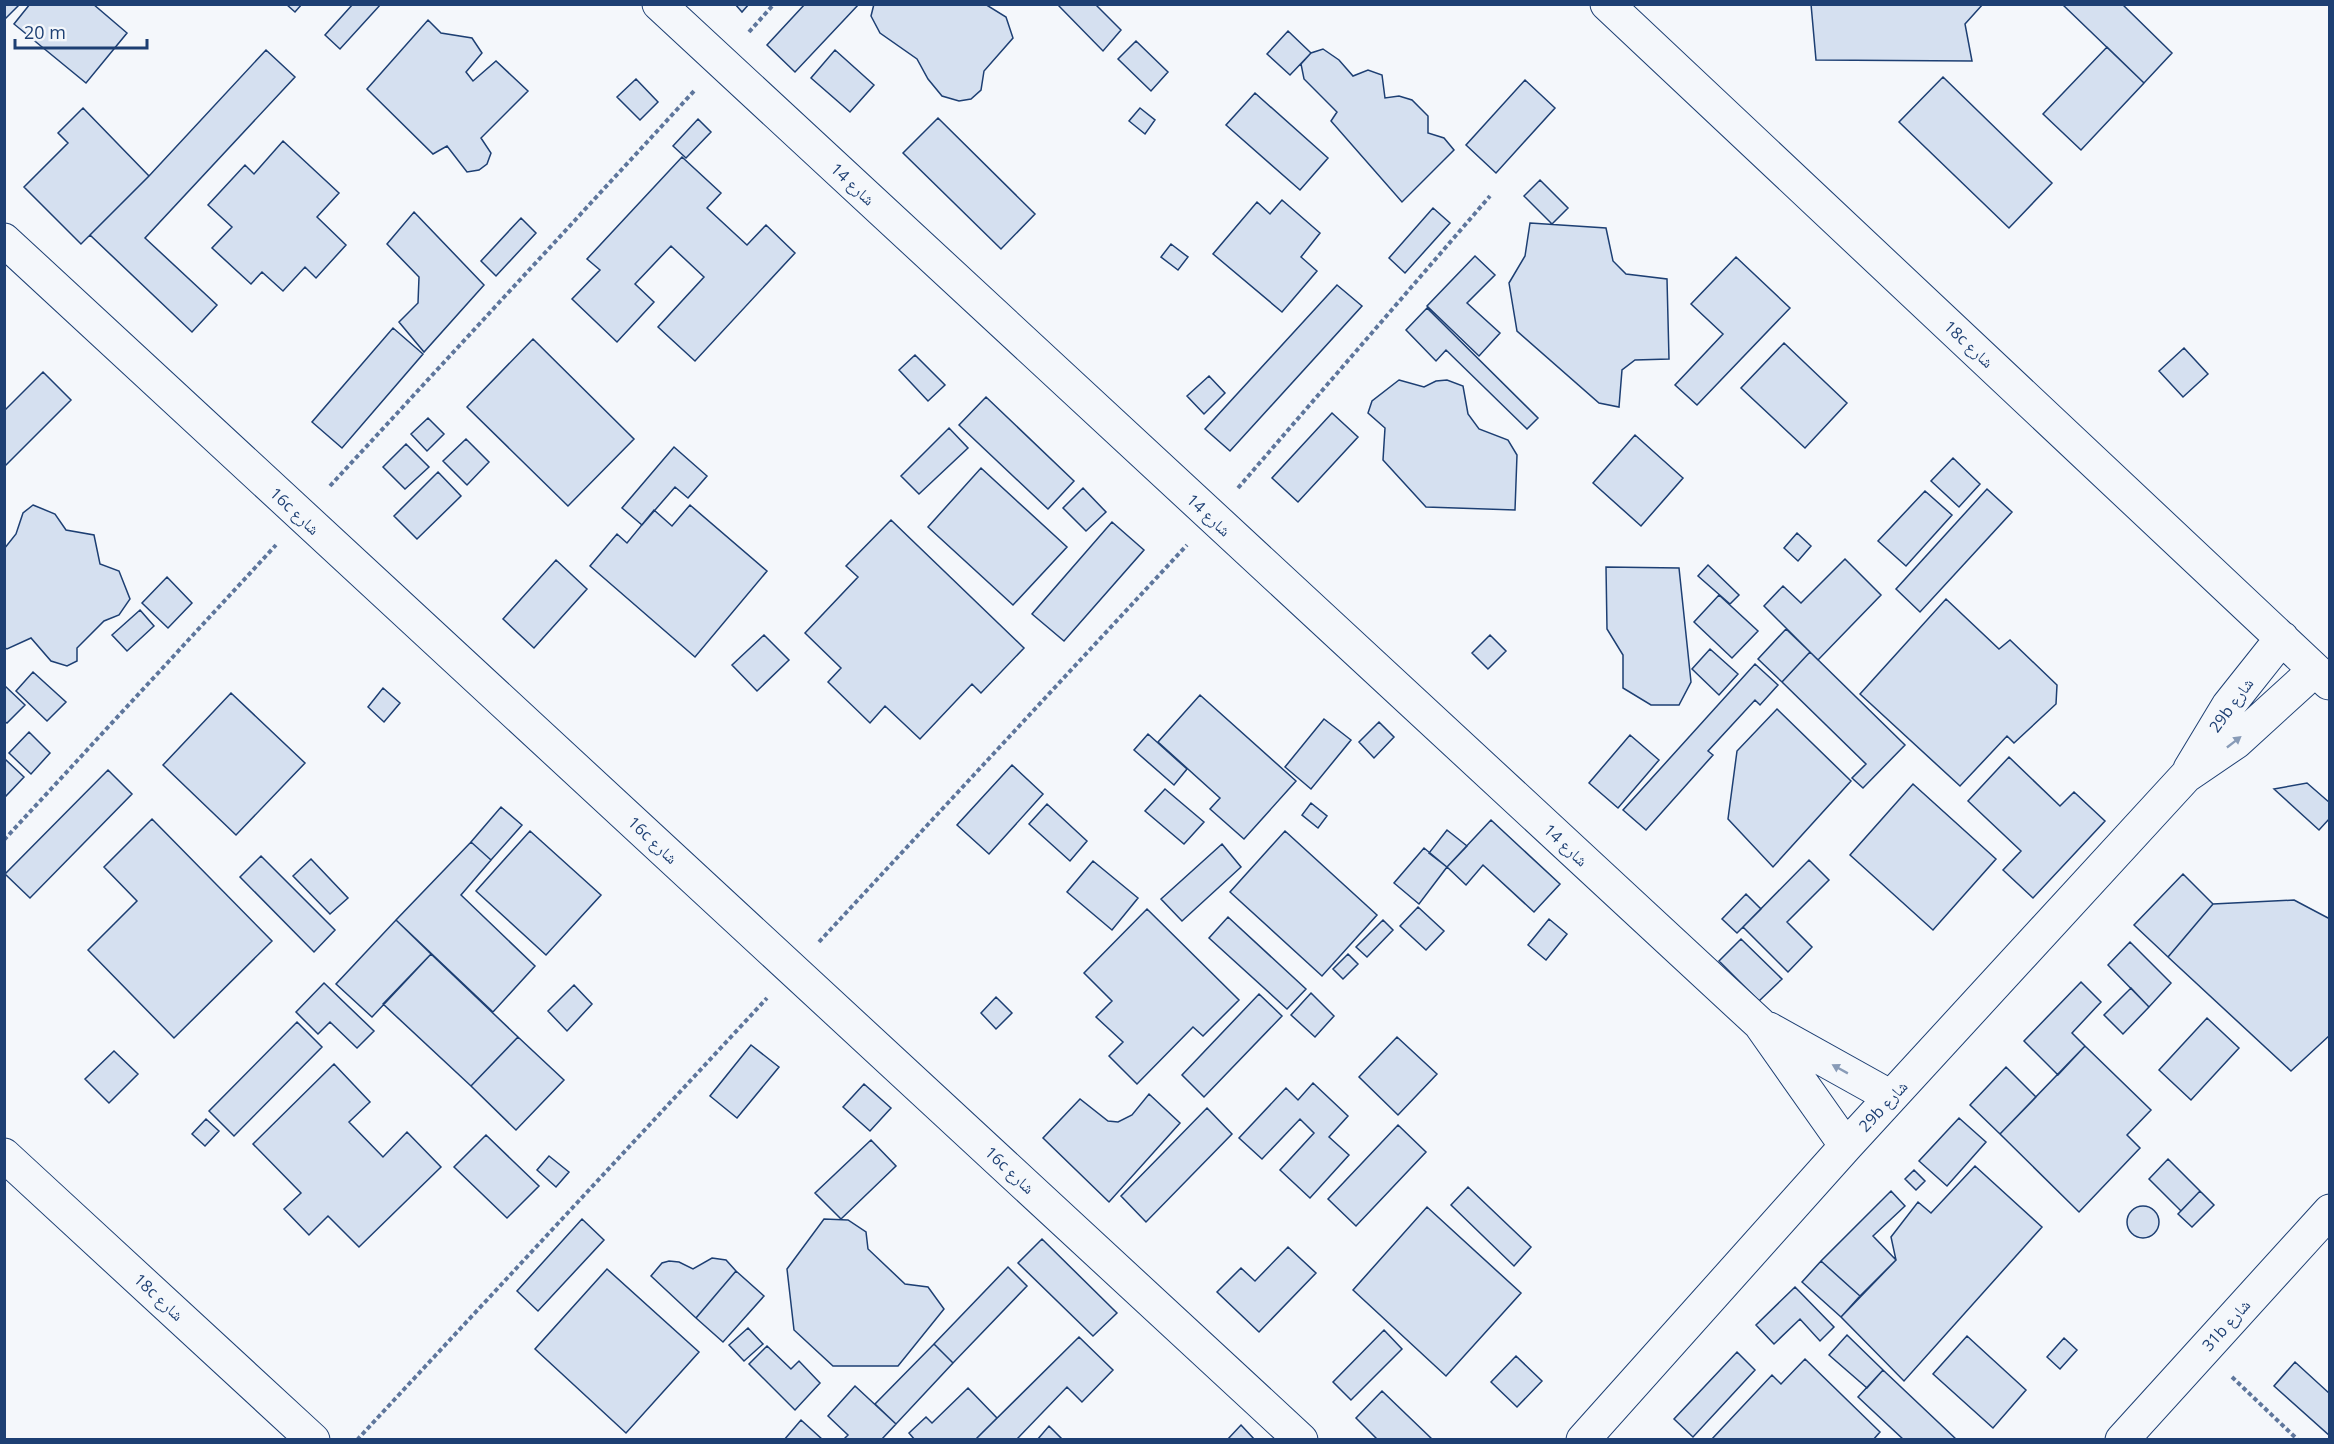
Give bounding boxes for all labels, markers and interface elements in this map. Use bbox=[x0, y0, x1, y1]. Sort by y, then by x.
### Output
scale bar bbox=[15, 12, 147, 50]
text: 20 m bbox=[24, 20, 66, 44]
street label: شارع 14 bbox=[826, 158, 880, 210]
street label: 18c شارع bbox=[1939, 315, 1999, 373]
street label: 16c شارع bbox=[265, 482, 325, 540]
street label: شارع 14 bbox=[1182, 489, 1236, 541]
street label: 29b شارع bbox=[2204, 673, 2258, 737]
one-way arrow bbox=[2227, 737, 2242, 749]
street label: 16c شارع bbox=[623, 811, 683, 869]
street label: شارع 14 bbox=[1539, 819, 1593, 871]
one-way arrow bbox=[1831, 1064, 1848, 1074]
street label: 29b شارع bbox=[1854, 1076, 1912, 1136]
street label: 16c شارع bbox=[980, 1141, 1040, 1199]
street label: 18c شارع bbox=[129, 1268, 189, 1326]
street label: 31b شارع bbox=[2197, 1294, 2255, 1356]

